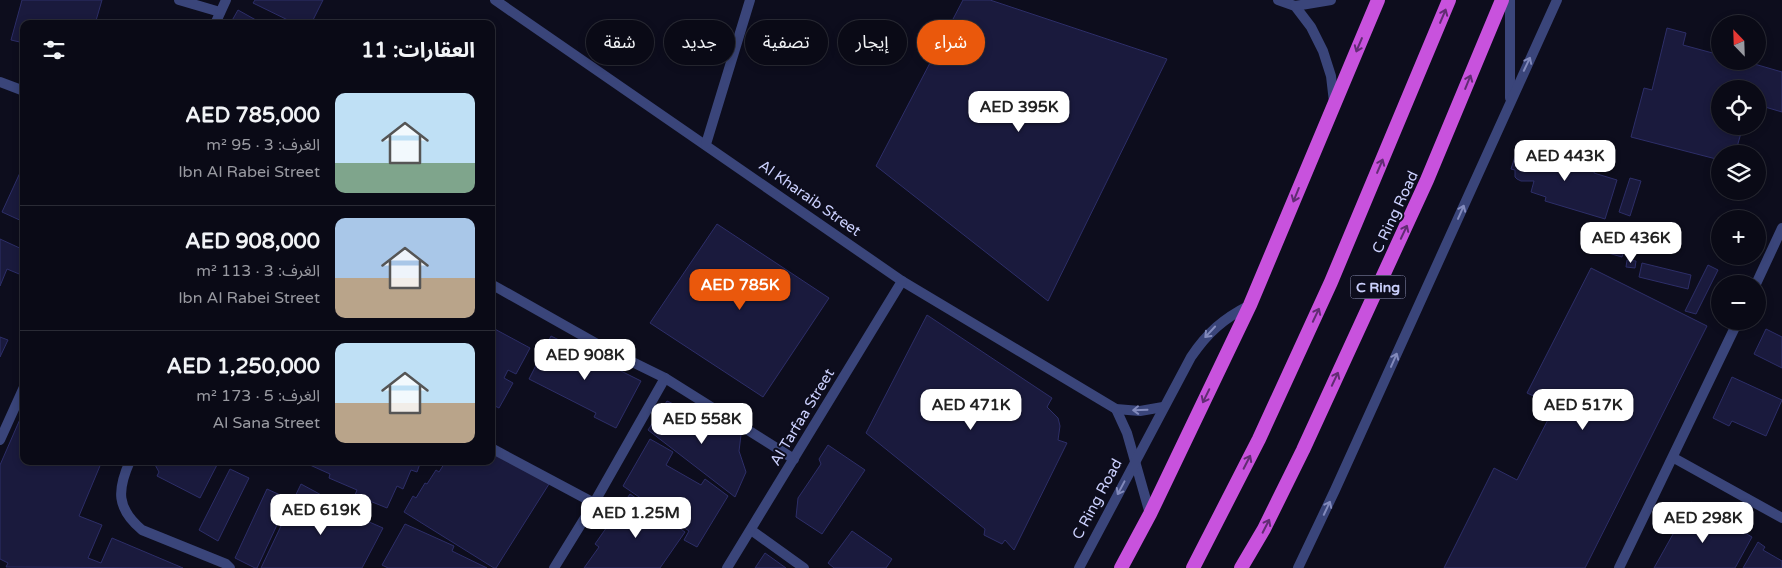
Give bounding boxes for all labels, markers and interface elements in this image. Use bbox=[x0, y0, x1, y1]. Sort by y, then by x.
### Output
one-way arrow bbox=[1438, 9, 1448, 24]
north arrow bbox=[1711, 15, 1766, 70]
map controls bbox=[1711, 15, 1766, 330]
chip: شقة bbox=[586, 20, 654, 65]
chip: جديد bbox=[664, 20, 735, 65]
chip: تصفية bbox=[745, 20, 828, 65]
chip: إيجار bbox=[838, 20, 907, 65]
chip: شراء bbox=[917, 20, 985, 65]
icon: filters bbox=[40, 36, 68, 64]
one-way arrow bbox=[1353, 37, 1363, 52]
text: العقارات: 11 bbox=[361, 38, 475, 63]
one-way arrow bbox=[1523, 57, 1533, 72]
one-way arrow bbox=[1464, 75, 1473, 91]
button: locate bbox=[1711, 80, 1766, 135]
pin: AED 395K bbox=[967, 90, 1071, 133]
text: AED 395K bbox=[979, 97, 1059, 117]
text: AED 785,000 bbox=[185, 103, 320, 128]
icon: home bbox=[375, 113, 435, 173]
text: الغرف: 3 · 95 m² bbox=[206, 135, 320, 155]
pin: AED 443K bbox=[1513, 140, 1617, 182]
button: layers bbox=[1711, 145, 1766, 200]
text: AED 443K bbox=[1525, 146, 1605, 166]
street label: Al Kharaib Street bbox=[755, 156, 865, 240]
one-way arrow bbox=[1375, 159, 1385, 174]
text: Ibn Al Rabei Street bbox=[178, 162, 320, 182]
street label: C Ring Road bbox=[1368, 168, 1422, 256]
one-way arrow bbox=[1290, 187, 1300, 202]
one-way arrow bbox=[1457, 205, 1466, 220]
button: + bbox=[1711, 210, 1766, 265]
pin: AED 436K bbox=[1579, 222, 1683, 264]
one-way arrow bbox=[1399, 225, 1409, 240]
text: AED 436K bbox=[1591, 228, 1671, 248]
text: AED 908,000 bbox=[185, 229, 320, 254]
icon: home bbox=[375, 238, 435, 298]
text: الغرف: 3 · 113 m² bbox=[196, 261, 320, 281]
pin: AED 785K bbox=[688, 268, 792, 311]
text: AED 785K bbox=[700, 275, 780, 295]
button: − bbox=[1711, 275, 1766, 330]
road number: C Ring bbox=[1350, 276, 1406, 298]
text: Ibn Al Rabei Street bbox=[178, 288, 320, 308]
one-way arrow bbox=[1311, 308, 1321, 323]
one-way arrow bbox=[1204, 326, 1216, 338]
pin: AED 908K bbox=[533, 338, 637, 381]
text: AED 908K bbox=[545, 345, 625, 365]
one-way arrow bbox=[1390, 353, 1399, 368]
text: AED 1,250,000 bbox=[166, 354, 320, 379]
icon: home bbox=[375, 363, 435, 423]
street label: Al Tarfaa Street bbox=[766, 365, 838, 469]
one-way arrow bbox=[1331, 372, 1341, 387]
text: الغرف: 5 · 173 m² bbox=[196, 386, 320, 406]
pin: AED 471K bbox=[919, 388, 1023, 431]
one-way arrow bbox=[1201, 388, 1211, 403]
pin: AED 517K bbox=[1531, 388, 1635, 431]
text: AED 471K bbox=[931, 395, 1011, 415]
text: AED 517K bbox=[1543, 395, 1623, 415]
pin: AED 558K bbox=[650, 402, 754, 445]
one-way arrow bbox=[1132, 405, 1148, 415]
text: AED 558K bbox=[662, 409, 742, 429]
text: Al Sana Street bbox=[213, 413, 320, 433]
one-way arrow bbox=[1243, 455, 1252, 470]
street label: C Ring Road bbox=[1068, 456, 1126, 542]
one-way arrow bbox=[1116, 480, 1126, 495]
pin: AED 619K bbox=[269, 494, 373, 536]
pin: AED 1.25M bbox=[579, 496, 693, 539]
text: AED 619K bbox=[281, 500, 361, 520]
one-way arrow bbox=[1322, 501, 1332, 516]
pin: AED 298K bbox=[1651, 502, 1755, 544]
text: AED 1.25M bbox=[592, 503, 680, 523]
text: AED 298K bbox=[1663, 508, 1743, 528]
one-way arrow bbox=[1262, 519, 1271, 534]

